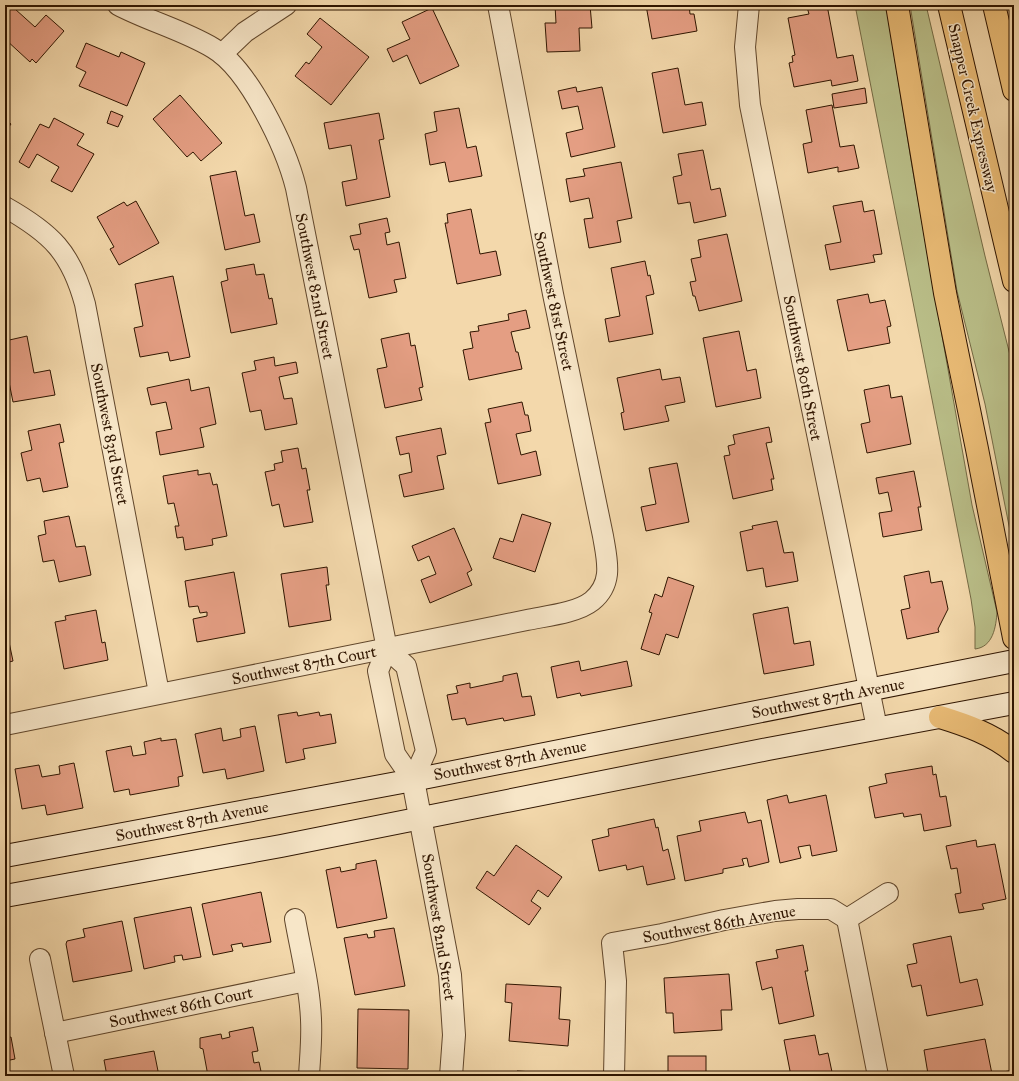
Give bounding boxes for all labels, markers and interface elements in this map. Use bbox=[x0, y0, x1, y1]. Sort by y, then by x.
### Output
street label: Snapper Creek Expressway bbox=[944, 22, 1002, 195]
street label: Southwest 82nd Street bbox=[292, 211, 339, 361]
street label: Southwest 81st Street bbox=[530, 230, 578, 373]
street label: Southwest 80th Street bbox=[780, 294, 826, 443]
street label: Southwest 83rd Street bbox=[87, 361, 133, 507]
street label: Southwest 87th Court bbox=[230, 642, 378, 688]
street label: Southwest 87th Avenue bbox=[750, 674, 906, 722]
street label: Southwest 87th Avenue bbox=[432, 736, 588, 784]
street label: Southwest 87th Avenue bbox=[114, 797, 270, 845]
street label: Southwest 82nd Street bbox=[418, 852, 460, 1002]
street label: Southwest 86th Avenue bbox=[641, 901, 797, 947]
street label: Southwest 86th Court bbox=[107, 982, 255, 1031]

